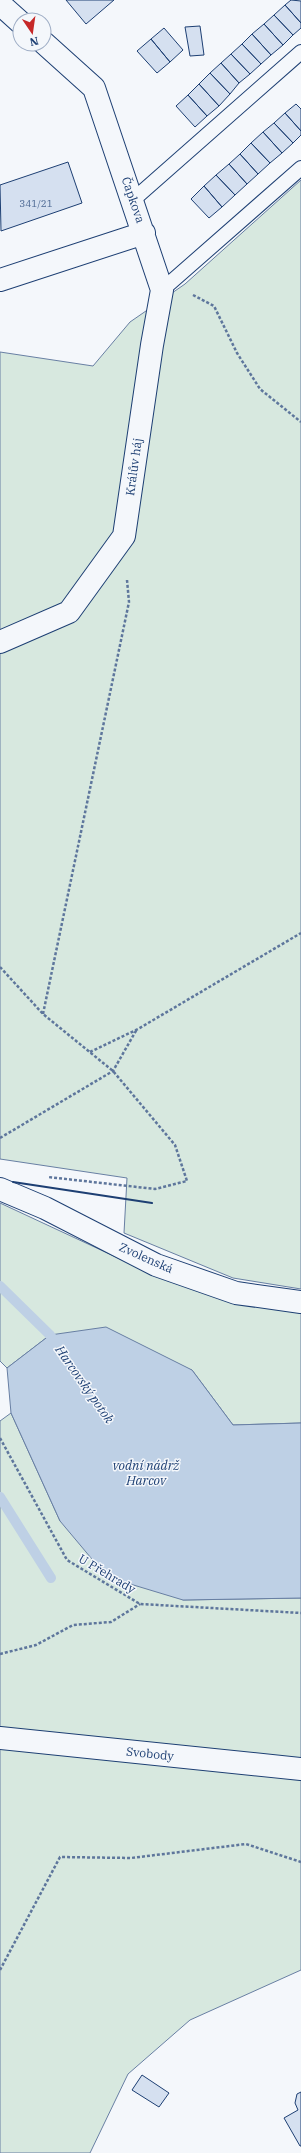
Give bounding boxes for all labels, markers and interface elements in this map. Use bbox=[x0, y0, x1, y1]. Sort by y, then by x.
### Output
north arrow bbox=[12, 12, 52, 52]
text: N bbox=[28, 34, 40, 50]
street label: Čapkova bbox=[119, 175, 148, 225]
house number: 341/21 bbox=[19, 197, 53, 210]
street label: Králův háj bbox=[122, 437, 145, 497]
street label: Zvolenská bbox=[117, 1239, 176, 1276]
water label: Harcovský potok bbox=[51, 1341, 118, 1427]
water label: vodní nádrž Harcov bbox=[113, 1457, 180, 1489]
street label: U Přehrady bbox=[76, 1551, 139, 1597]
street label: Svobody bbox=[125, 1744, 175, 1764]

